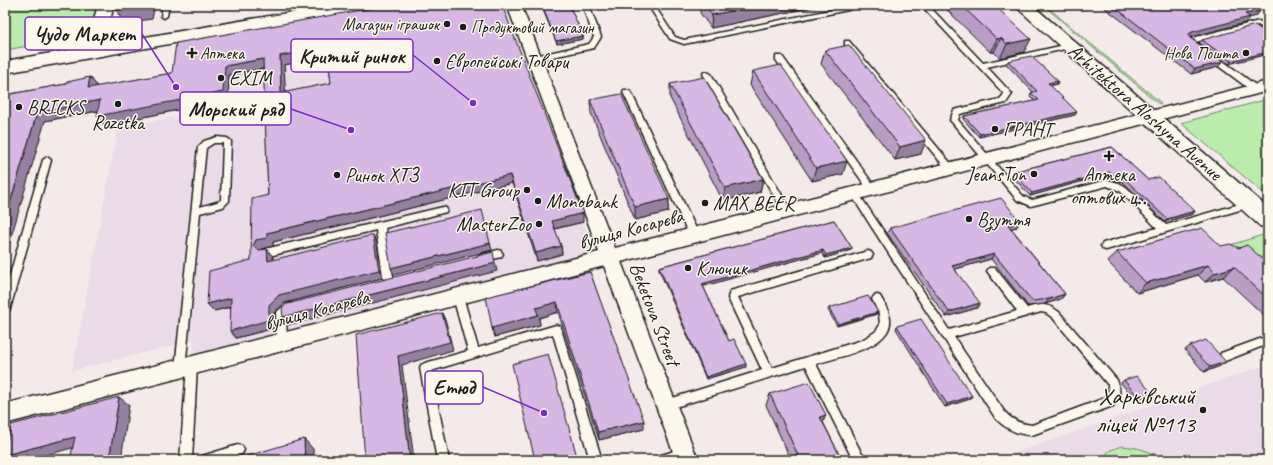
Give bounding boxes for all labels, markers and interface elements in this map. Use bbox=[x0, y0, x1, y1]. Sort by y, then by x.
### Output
place label: Магазин іграшок bbox=[342, 14, 441, 36]
callout: Чудо Маркет bbox=[25, 17, 142, 50]
place label: Продуктовий магазин bbox=[471, 17, 595, 38]
marker: Магазин іграшок bbox=[442, 19, 452, 29]
text: Чудо Маркет bbox=[33, 21, 136, 47]
marker: Продуктовий магазин bbox=[458, 22, 468, 32]
street label: Arhitektora Aloshyna Avenue bbox=[1063, 38, 1228, 187]
callout: Критий ринок bbox=[291, 39, 413, 72]
place label: Аптека bbox=[200, 43, 245, 64]
text: Критий ринок bbox=[299, 43, 406, 69]
place label: Нова Пошта bbox=[1164, 43, 1240, 64]
marker: Аптека bbox=[187, 48, 197, 58]
marker: Нова Пошта bbox=[1241, 48, 1251, 58]
place label: Європейські Товари bbox=[445, 49, 570, 74]
marker: Європейські Товари bbox=[432, 56, 442, 66]
place label: EXIM bbox=[229, 66, 273, 91]
marker: EXIM bbox=[216, 73, 226, 83]
callout: Морский ряд bbox=[180, 92, 291, 125]
place label: BRICKS bbox=[27, 95, 87, 120]
text: Морский ряд bbox=[188, 96, 286, 122]
marker: Rozetka bbox=[113, 99, 123, 109]
marker: BRICKS bbox=[14, 102, 24, 112]
place label: Rozetka bbox=[92, 110, 146, 135]
place label: ГРАНТ bbox=[1003, 117, 1056, 142]
marker: ГРАНТ bbox=[990, 124, 1000, 134]
marker: Аптека оптових ц‥ bbox=[1104, 151, 1114, 161]
place label: JeansTon bbox=[965, 162, 1027, 187]
place label: Аптека оптових ц‥ bbox=[1070, 162, 1148, 210]
place label: Ринок ХТЗ bbox=[345, 163, 421, 188]
marker: JeansTon bbox=[1029, 169, 1039, 179]
marker: Ринок ХТЗ bbox=[332, 170, 342, 180]
place label: KIT Group bbox=[448, 178, 520, 203]
marker: KIT Group bbox=[522, 185, 532, 195]
place label: Monobank bbox=[546, 189, 618, 214]
place label: MAX BEER bbox=[713, 191, 797, 216]
marker: Monobank bbox=[533, 196, 543, 206]
marker: MAX BEER bbox=[700, 198, 710, 208]
street label: вулиця Косарєва bbox=[576, 203, 687, 255]
place label: Взуття bbox=[977, 207, 1031, 233]
place label: MasterZoo bbox=[456, 212, 532, 237]
marker: Взуття bbox=[964, 214, 974, 224]
marker: MasterZoo bbox=[534, 219, 544, 229]
place label: Ключик bbox=[696, 256, 749, 281]
street label: Beketova Street bbox=[624, 259, 687, 372]
marker: Ключик bbox=[683, 263, 693, 273]
street label: вулиця Косарєва bbox=[262, 284, 373, 336]
callout: Етюд bbox=[425, 371, 483, 404]
text: Етюд bbox=[433, 374, 477, 400]
place label: Харківський ліцей №113 bbox=[1096, 381, 1197, 439]
marker: Харківський ліцей №113 bbox=[1198, 405, 1208, 415]

